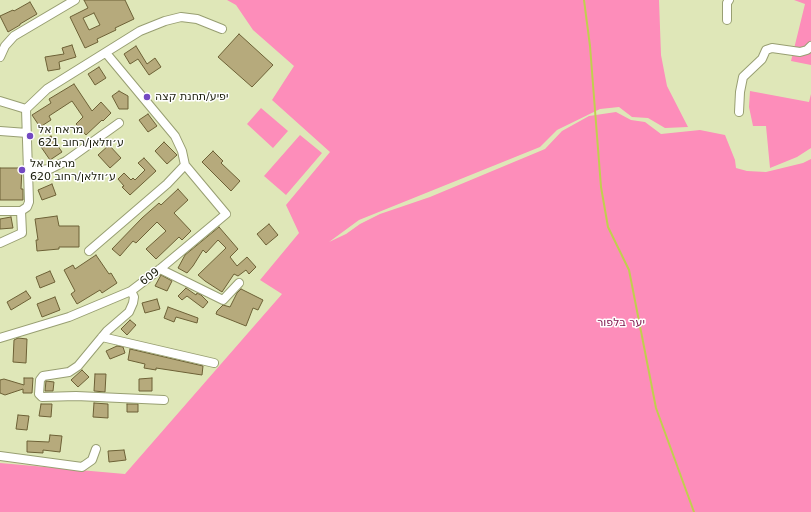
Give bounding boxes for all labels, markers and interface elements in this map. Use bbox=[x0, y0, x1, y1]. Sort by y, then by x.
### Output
place label: יפיע/תחנת קצה bbox=[155, 90, 228, 104]
marker: יפיע/תחנת קצה bbox=[142, 92, 152, 102]
place label: מראח אל ע׳וזלאן/רחוב 621 bbox=[38, 123, 124, 149]
marker: מראח אל ע׳וזלאן/רחוב 621 bbox=[25, 131, 35, 141]
place label: מראח אל ע׳וזלאן/רחוב 620 bbox=[30, 157, 116, 183]
marker: מראח אל ע׳וזלאן/רחוב 620 bbox=[17, 165, 27, 175]
street label: 609 bbox=[138, 265, 162, 289]
park label: יער בלפור bbox=[597, 316, 645, 330]

